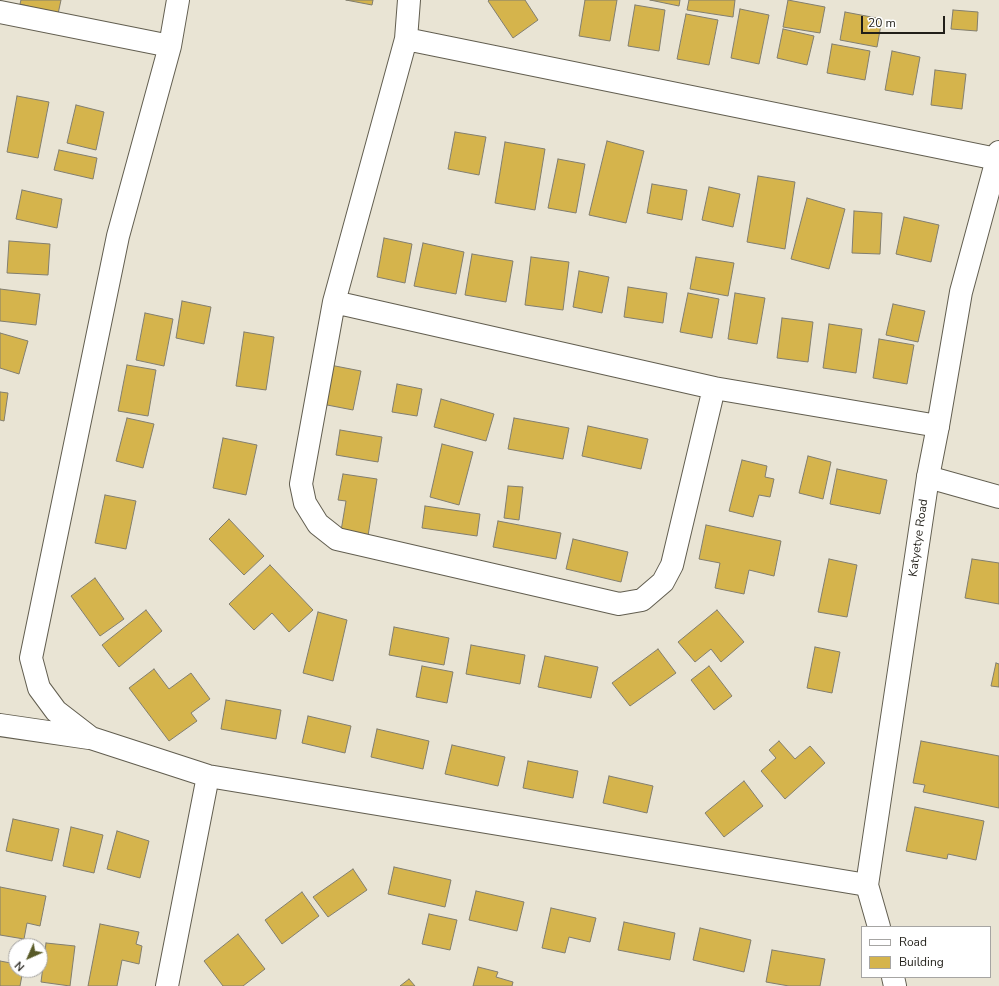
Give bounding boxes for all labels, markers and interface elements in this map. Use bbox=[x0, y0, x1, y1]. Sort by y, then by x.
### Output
scale bar bbox=[863, 8, 947, 34]
text: 20 m bbox=[868, 15, 896, 31]
street label: Katyetye Road bbox=[906, 498, 932, 578]
legend bbox=[861, 926, 991, 978]
text: Road bbox=[899, 934, 927, 950]
north arrow bbox=[8, 938, 48, 978]
text: Building bbox=[899, 954, 944, 970]
text: N bbox=[12, 958, 28, 974]

